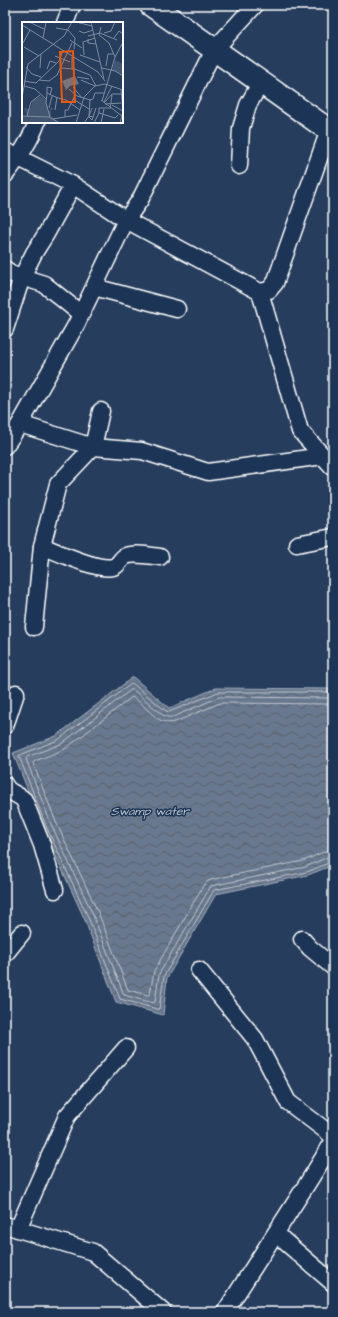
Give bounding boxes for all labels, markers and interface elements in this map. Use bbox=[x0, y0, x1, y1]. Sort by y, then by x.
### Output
inset map bbox=[22, 22, 123, 123]
water label: Swamp water bbox=[111, 803, 190, 820]

